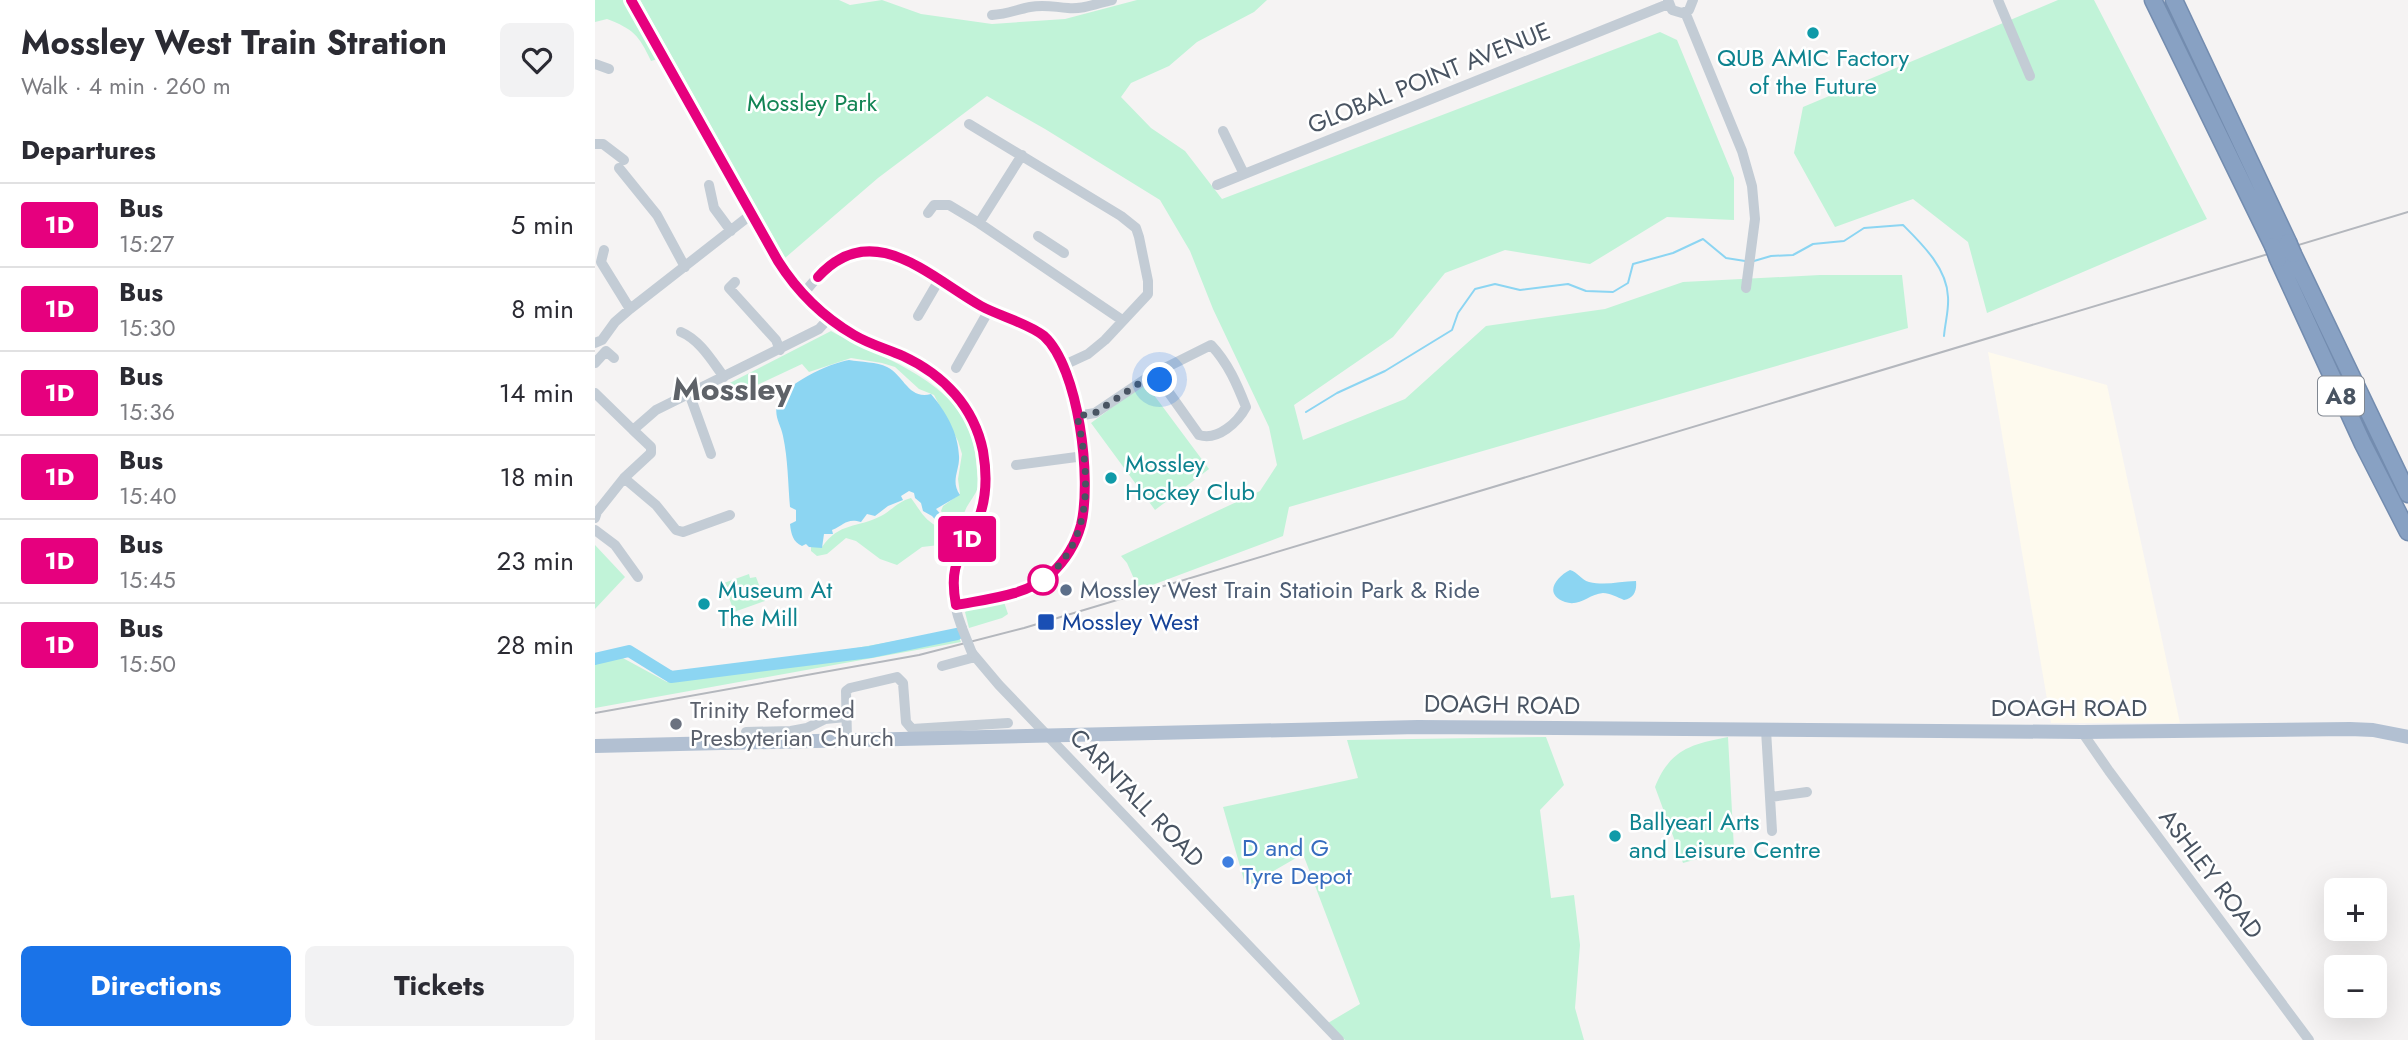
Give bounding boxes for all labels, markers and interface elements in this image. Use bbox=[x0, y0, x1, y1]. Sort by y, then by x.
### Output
street label: GLOBAL POINT AVENUE bbox=[1302, 13, 1555, 142]
text: Mossley West Train Stration bbox=[21, 19, 447, 66]
button: heart bbox=[500, 23, 574, 97]
marker: QUB AMIC Factory of the Future bbox=[1805, 25, 1821, 41]
place label: QUB AMIC Factory of the Future bbox=[1717, 40, 1909, 103]
text: Walk · 4 min · 260 m bbox=[21, 69, 231, 103]
park label: Mossley Park bbox=[747, 85, 877, 120]
text: Departures bbox=[21, 131, 156, 169]
text: Bus bbox=[119, 189, 163, 227]
text: 5 min bbox=[511, 206, 574, 244]
text: 1D bbox=[45, 207, 74, 242]
text: 15:27 bbox=[119, 227, 174, 261]
text: Bus bbox=[119, 273, 163, 311]
text: 8 min bbox=[511, 290, 574, 328]
text: 1D bbox=[45, 291, 74, 326]
text: 15:30 bbox=[119, 311, 176, 345]
text: Bus bbox=[119, 357, 163, 395]
your location bbox=[1142, 362, 1177, 397]
district label: Mossley bbox=[672, 366, 792, 412]
text: 14 min bbox=[499, 374, 574, 412]
text: 1D bbox=[45, 375, 74, 410]
road number: A8 bbox=[2318, 376, 2364, 416]
text: 15:36 bbox=[119, 395, 175, 429]
text: Bus bbox=[119, 441, 163, 479]
place label: Mossley Hockey Club bbox=[1125, 446, 1255, 509]
text: 18 min bbox=[500, 458, 574, 496]
text: 1D bbox=[45, 459, 74, 494]
marker: Mossley Hockey Club bbox=[1103, 470, 1119, 486]
text: 15:40 bbox=[119, 479, 176, 513]
line badge: 1D bbox=[935, 516, 999, 562]
text: 1D bbox=[952, 521, 982, 556]
text: Bus bbox=[119, 525, 163, 563]
text: 23 min bbox=[497, 542, 574, 580]
text: 1D bbox=[45, 543, 74, 578]
text: 15:45 bbox=[119, 563, 176, 597]
unlabelled marker bbox=[1028, 565, 1058, 595]
place label: Museum At The Mill bbox=[718, 572, 832, 635]
place label: Mossley West Train Statioin Park & Ride bbox=[1080, 572, 1480, 607]
marker: Mossley West Train Statioin Park & Ride bbox=[1058, 582, 1074, 598]
marker: Museum At The Mill bbox=[696, 596, 712, 612]
place label: Mossley West bbox=[1062, 604, 1199, 639]
text: Bus bbox=[119, 609, 163, 647]
marker: Mossley West bbox=[1036, 612, 1056, 632]
text: 28 min bbox=[497, 626, 574, 664]
text: 1D bbox=[45, 627, 74, 662]
text: 15:50 bbox=[119, 647, 176, 681]
street label: DOAGH ROAD bbox=[1423, 686, 1581, 723]
street label: DOAGH ROAD bbox=[1991, 690, 2147, 725]
place label: Trinity Reformed Presbyterian Church bbox=[690, 692, 894, 755]
marker: Trinity Reformed Presbyterian Church bbox=[668, 716, 684, 732]
street label: CARNTALL ROAD bbox=[1062, 720, 1213, 875]
street label: ASHLEY ROAD bbox=[2151, 801, 2272, 946]
place label: Ballyearl Arts and Leisure Centre bbox=[1629, 804, 1821, 867]
marker: Ballyearl Arts and Leisure Centre bbox=[1607, 828, 1623, 844]
place label: D and G Tyre Depot bbox=[1242, 830, 1352, 893]
marker: D and G Tyre Depot bbox=[1220, 854, 1236, 870]
map controls bbox=[2324, 878, 2387, 1018]
button: + bbox=[2324, 878, 2387, 941]
button: Directions bbox=[21, 946, 291, 1026]
button: Tickets bbox=[305, 946, 574, 1026]
button: − bbox=[2324, 955, 2387, 1018]

